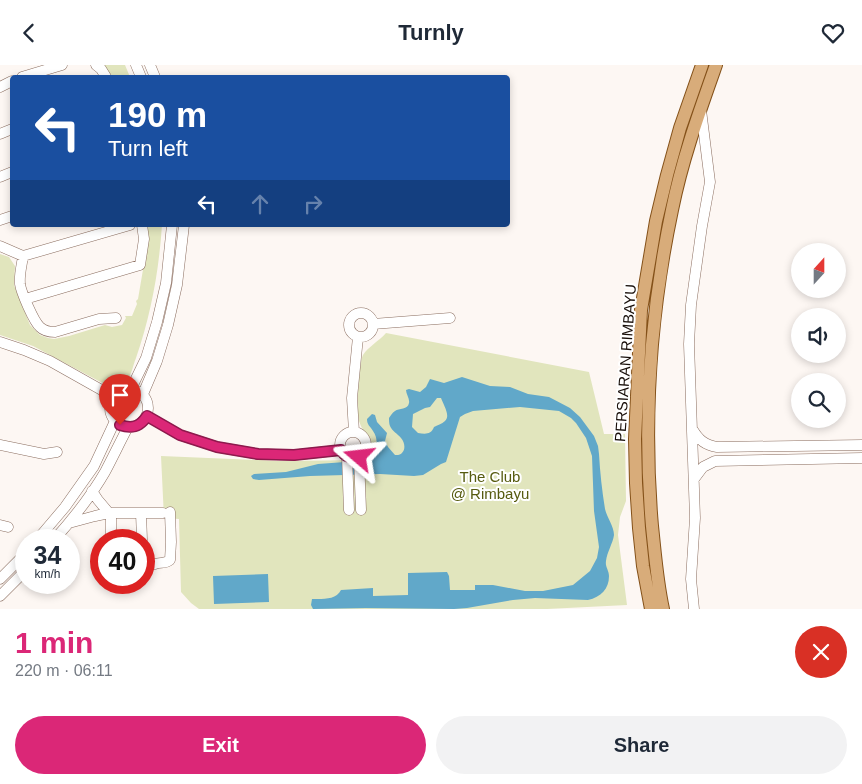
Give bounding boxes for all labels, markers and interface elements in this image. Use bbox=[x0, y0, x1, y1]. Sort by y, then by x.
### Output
icon: back bbox=[15, 19, 43, 47]
icon: heart bbox=[819, 19, 847, 47]
text: Turnly bbox=[398, 20, 464, 45]
icon: left bbox=[25, 95, 90, 160]
text: 190 m bbox=[108, 95, 207, 134]
text: Turn left bbox=[108, 136, 188, 161]
icon: left bbox=[193, 190, 221, 218]
icon: ahead bbox=[246, 190, 274, 218]
icon: right bbox=[299, 190, 327, 218]
north arrow bbox=[791, 243, 846, 297]
map controls bbox=[791, 243, 846, 428]
street label: PERSIARAN RIMBAYU bbox=[611, 284, 639, 442]
button: sound bbox=[791, 308, 846, 363]
button: search bbox=[791, 373, 846, 428]
pin bbox=[99, 374, 141, 425]
icon: arrive bbox=[106, 381, 134, 409]
position arrow bbox=[332, 430, 384, 482]
park label: The Club @ Rimbayu bbox=[451, 468, 529, 502]
speed limit sign: 40 bbox=[90, 529, 155, 594]
text: 34 bbox=[34, 541, 61, 569]
text: km/h bbox=[34, 567, 61, 581]
text: 1 min bbox=[15, 626, 93, 659]
button: close bbox=[795, 626, 847, 678]
text: 220 m · 06:11 bbox=[15, 662, 113, 679]
button: Exit bbox=[15, 716, 426, 774]
button: Share bbox=[436, 716, 847, 774]

